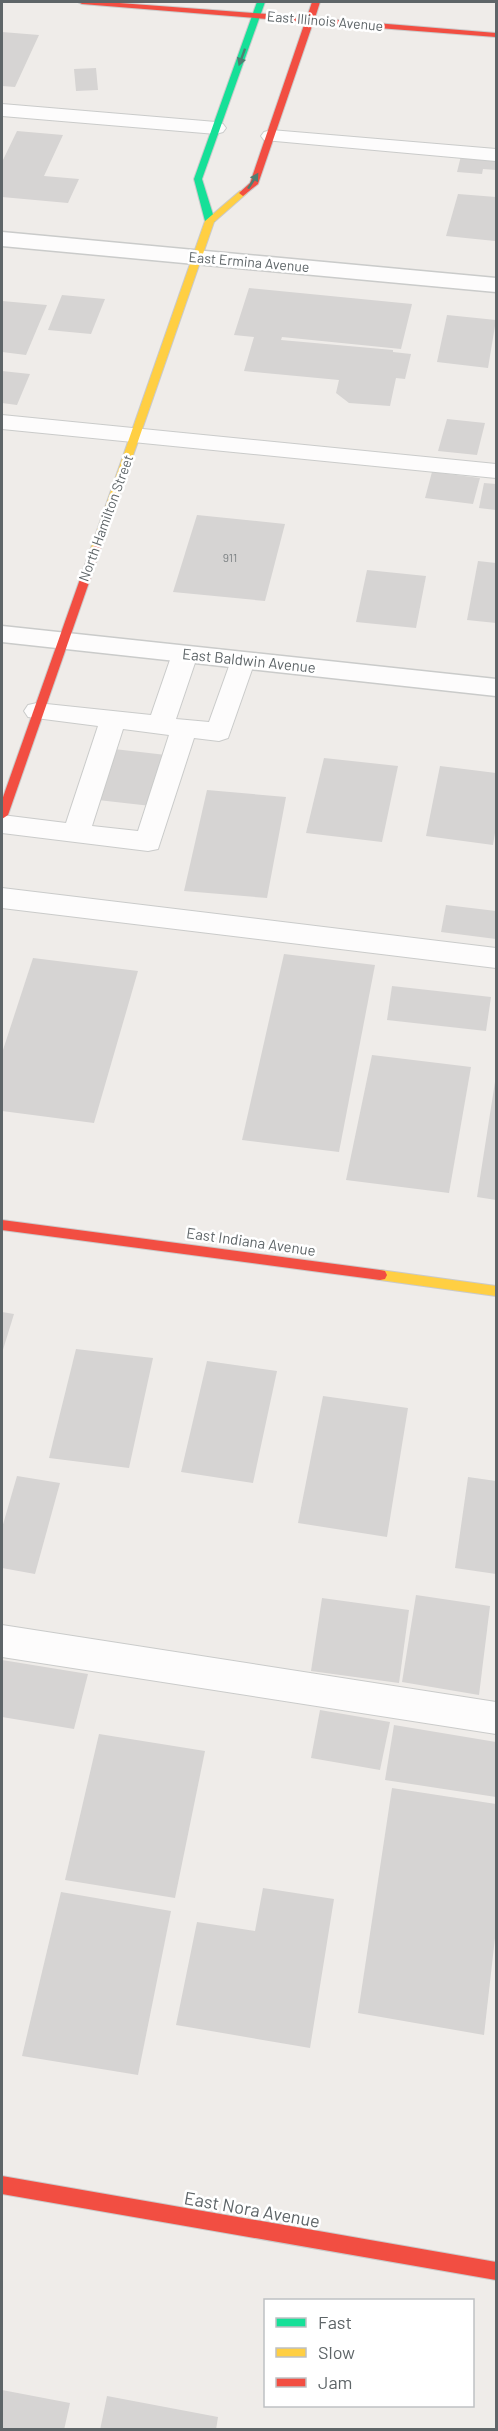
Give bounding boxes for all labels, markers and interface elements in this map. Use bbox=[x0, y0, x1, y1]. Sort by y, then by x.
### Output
street label: East Illinois Avenue bbox=[266, 7, 384, 34]
one-way arrow bbox=[236, 48, 246, 66]
one-way arrow bbox=[247, 173, 258, 190]
street label: East Ermina Avenue bbox=[188, 248, 310, 275]
street label: North Hamilton Street bbox=[75, 452, 136, 584]
house number: 911 bbox=[223, 550, 237, 564]
street label: East Baldwin Avenue bbox=[181, 644, 317, 676]
street label: East Indiana Avenue bbox=[185, 1223, 317, 1259]
street label: East Nora Avenue bbox=[183, 2186, 322, 2232]
legend bbox=[264, 2299, 474, 2407]
text: Fast bbox=[318, 2311, 352, 2333]
text: Slow bbox=[318, 2341, 355, 2363]
text: Jam bbox=[318, 2371, 352, 2393]

